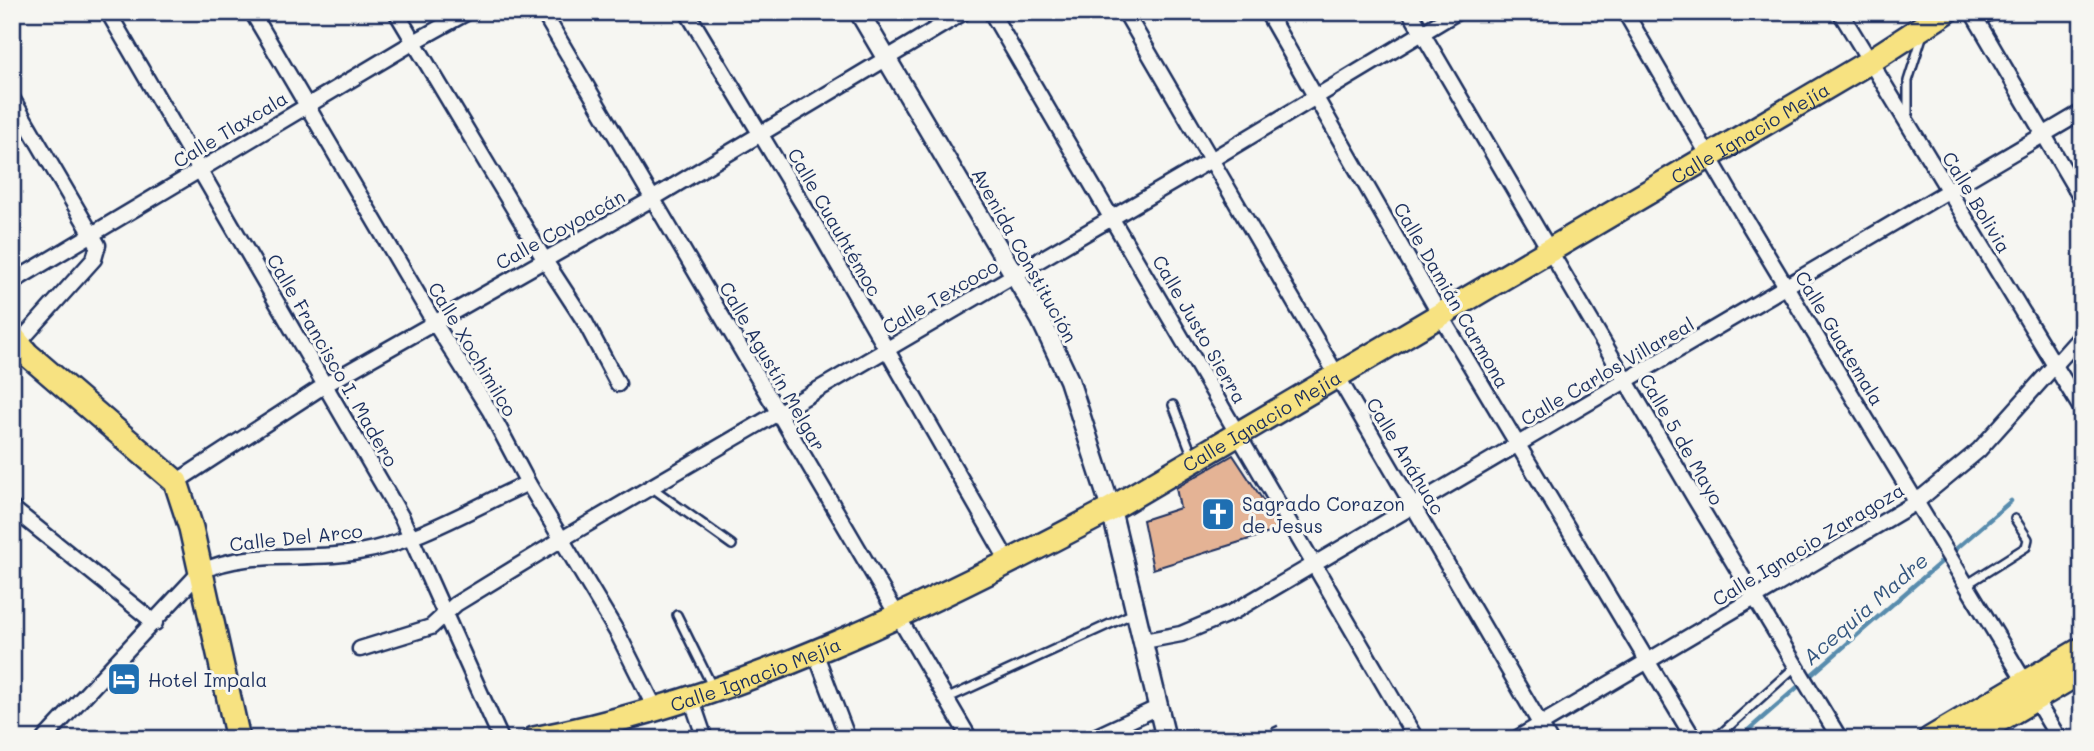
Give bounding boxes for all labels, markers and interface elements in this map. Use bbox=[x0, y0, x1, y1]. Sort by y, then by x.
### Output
street label: Calle Ignacio Mejía bbox=[1666, 76, 1834, 189]
street label: Calle Tlaxcala bbox=[168, 85, 292, 173]
street label: Calle Cuauhtémoc bbox=[782, 143, 888, 301]
street label: Calle Bolivia bbox=[1937, 147, 2017, 257]
street label: Avenida Constitución bbox=[967, 163, 1083, 347]
street label: Calle Coyoacán bbox=[491, 183, 629, 275]
street label: Calle Damián Carmona bbox=[1388, 197, 1516, 393]
street label: Calle Francisco I. Madero bbox=[262, 249, 404, 471]
street label: Calle Justo Sierra bbox=[1147, 250, 1253, 408]
street label: Calle Texcoco bbox=[878, 253, 1002, 339]
street label: Calle Guatemala bbox=[1790, 266, 1890, 410]
street label: Calle Xochimilco bbox=[423, 277, 523, 421]
street label: Calle Agustín Melgar bbox=[714, 277, 832, 455]
street label: Calle Carlos Villareal bbox=[1516, 311, 1698, 431]
street label: Calle Ignacio Mejía bbox=[1177, 364, 1345, 477]
street label: Calle 5 de Mayo bbox=[1634, 369, 1730, 509]
street label: Calle Anáhuac bbox=[1361, 393, 1451, 519]
street label: Calle Ignacio Zaragoza bbox=[1707, 477, 1909, 611]
place label: Sagrado Corazon de Jesus bbox=[1242, 491, 1405, 538]
church icon: Sagrado Corazon de Jesus bbox=[1199, 495, 1237, 533]
street label: Calle Del Arco bbox=[228, 518, 364, 556]
water label: Acequia Madre bbox=[1797, 546, 1933, 670]
street label: Calle Ignacio Mejía bbox=[667, 630, 844, 717]
hotel icon: Hotel Impala bbox=[105, 660, 143, 698]
place label: Hotel Impala bbox=[148, 667, 267, 692]

